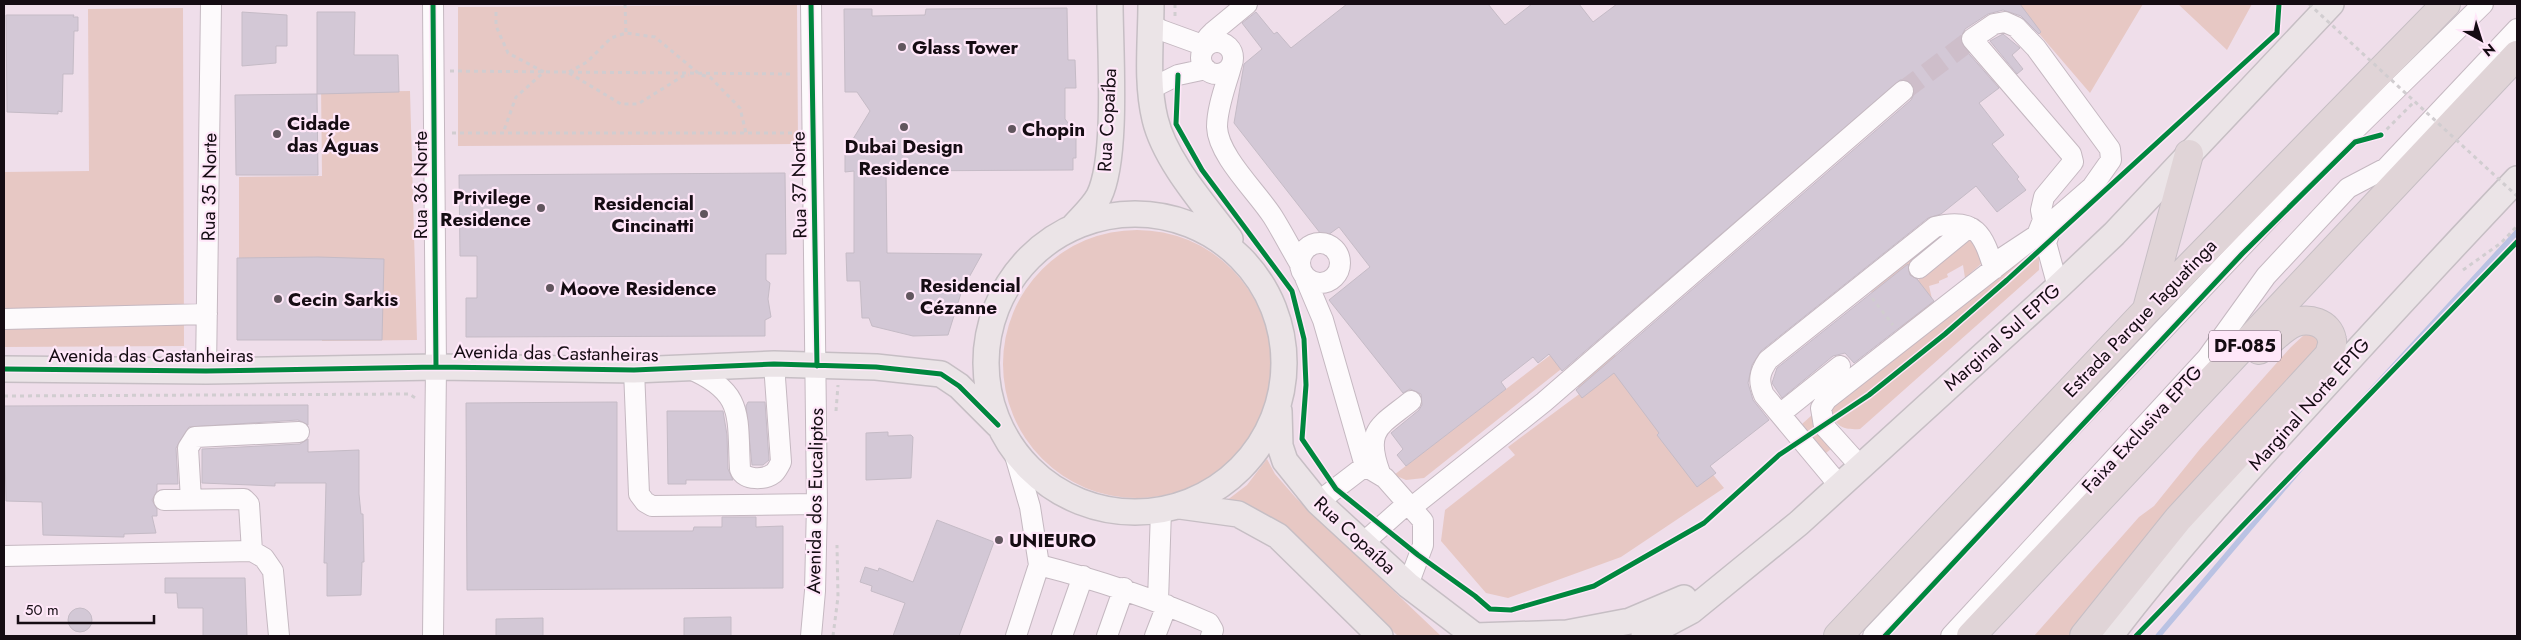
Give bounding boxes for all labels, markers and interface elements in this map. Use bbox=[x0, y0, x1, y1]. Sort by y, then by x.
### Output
north arrow bbox=[2456, 15, 2506, 65]
place label: Glass Tower bbox=[912, 34, 1019, 61]
text: N bbox=[2479, 39, 2500, 61]
marker: Glass Tower bbox=[896, 41, 908, 53]
street label: Rua Copaíba bbox=[1091, 67, 1123, 173]
place label: Cidade das Águas bbox=[287, 110, 379, 159]
place label: Chopin bbox=[1022, 116, 1085, 143]
marker: Dubai Design Residence bbox=[898, 121, 910, 133]
marker: Chopin bbox=[1006, 123, 1018, 135]
marker: Cidade das Águas bbox=[271, 128, 283, 140]
street label: Rua 36 Norte bbox=[407, 131, 434, 239]
street label: Rua 37 Norte bbox=[785, 131, 813, 239]
street label: Rua 35 Norte bbox=[195, 132, 223, 241]
place label: Dubai Design Residence bbox=[845, 133, 964, 182]
place label: Privilege Residence bbox=[440, 184, 531, 233]
place label: Residencial Cincinatti bbox=[593, 190, 694, 239]
marker: Privilege Residence bbox=[535, 202, 547, 214]
marker: Residencial Cincinatti bbox=[698, 208, 710, 220]
street label: Estrada Parque Taguatinga bbox=[2057, 233, 2223, 403]
place label: Residencial Cézanne bbox=[920, 272, 1021, 321]
place label: Moove Residence bbox=[560, 275, 716, 302]
street label: Marginal Sul EPTG bbox=[1938, 277, 2066, 397]
marker: Moove Residence bbox=[544, 282, 556, 294]
place label: Cecin Sarkis bbox=[288, 286, 399, 313]
marker: Residencial Cézanne bbox=[904, 290, 916, 302]
marker: Cecin Sarkis bbox=[272, 293, 284, 305]
road number: DF-085 bbox=[2209, 331, 2281, 362]
street label: Marginal Norte EPTG bbox=[2242, 332, 2376, 476]
street label: Avenida das Castanheiras bbox=[453, 338, 659, 368]
street label: Avenida das Castanheiras bbox=[49, 342, 254, 369]
street label: Faixa Exclusiva EPTG bbox=[2075, 359, 2209, 499]
street label: Avenida dos Eucaliptos bbox=[800, 407, 830, 594]
street label: Rua Copaíba bbox=[1308, 490, 1402, 580]
place label: UNIEURO bbox=[1009, 527, 1096, 554]
marker: UNIEURO bbox=[993, 534, 1005, 546]
scale bar bbox=[18, 592, 154, 624]
text: 50 m bbox=[25, 599, 59, 621]

